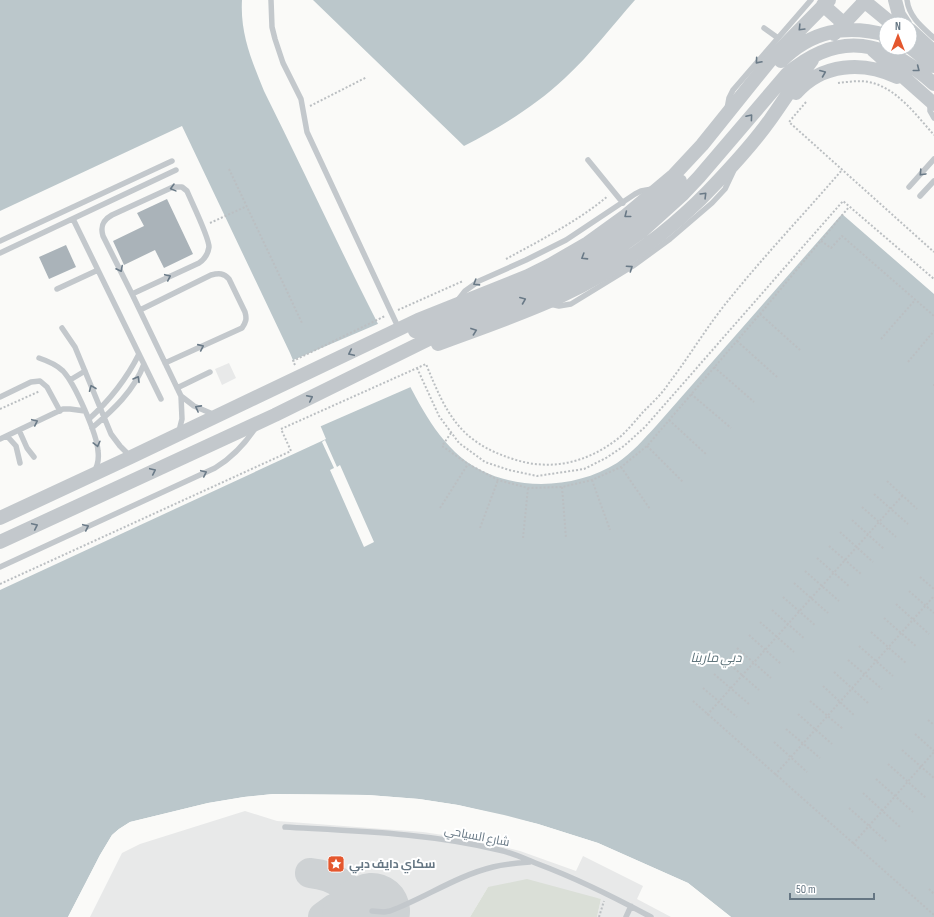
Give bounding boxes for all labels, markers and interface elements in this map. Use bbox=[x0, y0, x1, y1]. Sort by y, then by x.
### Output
north arrow bbox=[878, 16, 918, 56]
text: N bbox=[895, 20, 901, 33]
one-way arrow bbox=[798, 23, 806, 31]
one-way arrow bbox=[756, 56, 763, 64]
one-way arrow bbox=[912, 64, 919, 71]
one-way arrow bbox=[820, 69, 827, 77]
one-way arrow bbox=[746, 114, 753, 122]
one-way arrow bbox=[919, 168, 927, 176]
one-way arrow bbox=[170, 183, 177, 192]
one-way arrow bbox=[700, 192, 707, 200]
one-way arrow bbox=[625, 210, 632, 217]
one-way arrow bbox=[581, 252, 588, 260]
one-way arrow bbox=[115, 265, 123, 272]
one-way arrow bbox=[626, 265, 633, 272]
one-way arrow bbox=[163, 274, 171, 282]
one-way arrow bbox=[473, 278, 480, 286]
one-way arrow bbox=[519, 297, 526, 305]
one-way arrow bbox=[470, 327, 477, 335]
one-way arrow bbox=[197, 344, 204, 352]
one-way arrow bbox=[347, 348, 355, 356]
one-way arrow bbox=[133, 376, 140, 383]
one-way arrow bbox=[89, 384, 97, 391]
one-way arrow bbox=[306, 395, 313, 403]
one-way arrow bbox=[194, 405, 202, 412]
one-way arrow bbox=[31, 419, 39, 427]
one-way arrow bbox=[92, 441, 100, 447]
one-way arrow bbox=[149, 468, 157, 476]
one-way arrow bbox=[200, 470, 208, 478]
one-way arrow bbox=[31, 523, 39, 531]
one-way arrow bbox=[82, 524, 90, 532]
water label: دبي مارينا bbox=[690, 650, 742, 668]
street label: شارع السياحي bbox=[443, 823, 511, 852]
place icon: سكاي دايف دبي bbox=[326, 854, 346, 874]
place label: سكاي دايف دبي bbox=[349, 857, 435, 874]
scale bar bbox=[790, 875, 874, 901]
text: 50 m bbox=[796, 882, 816, 897]

